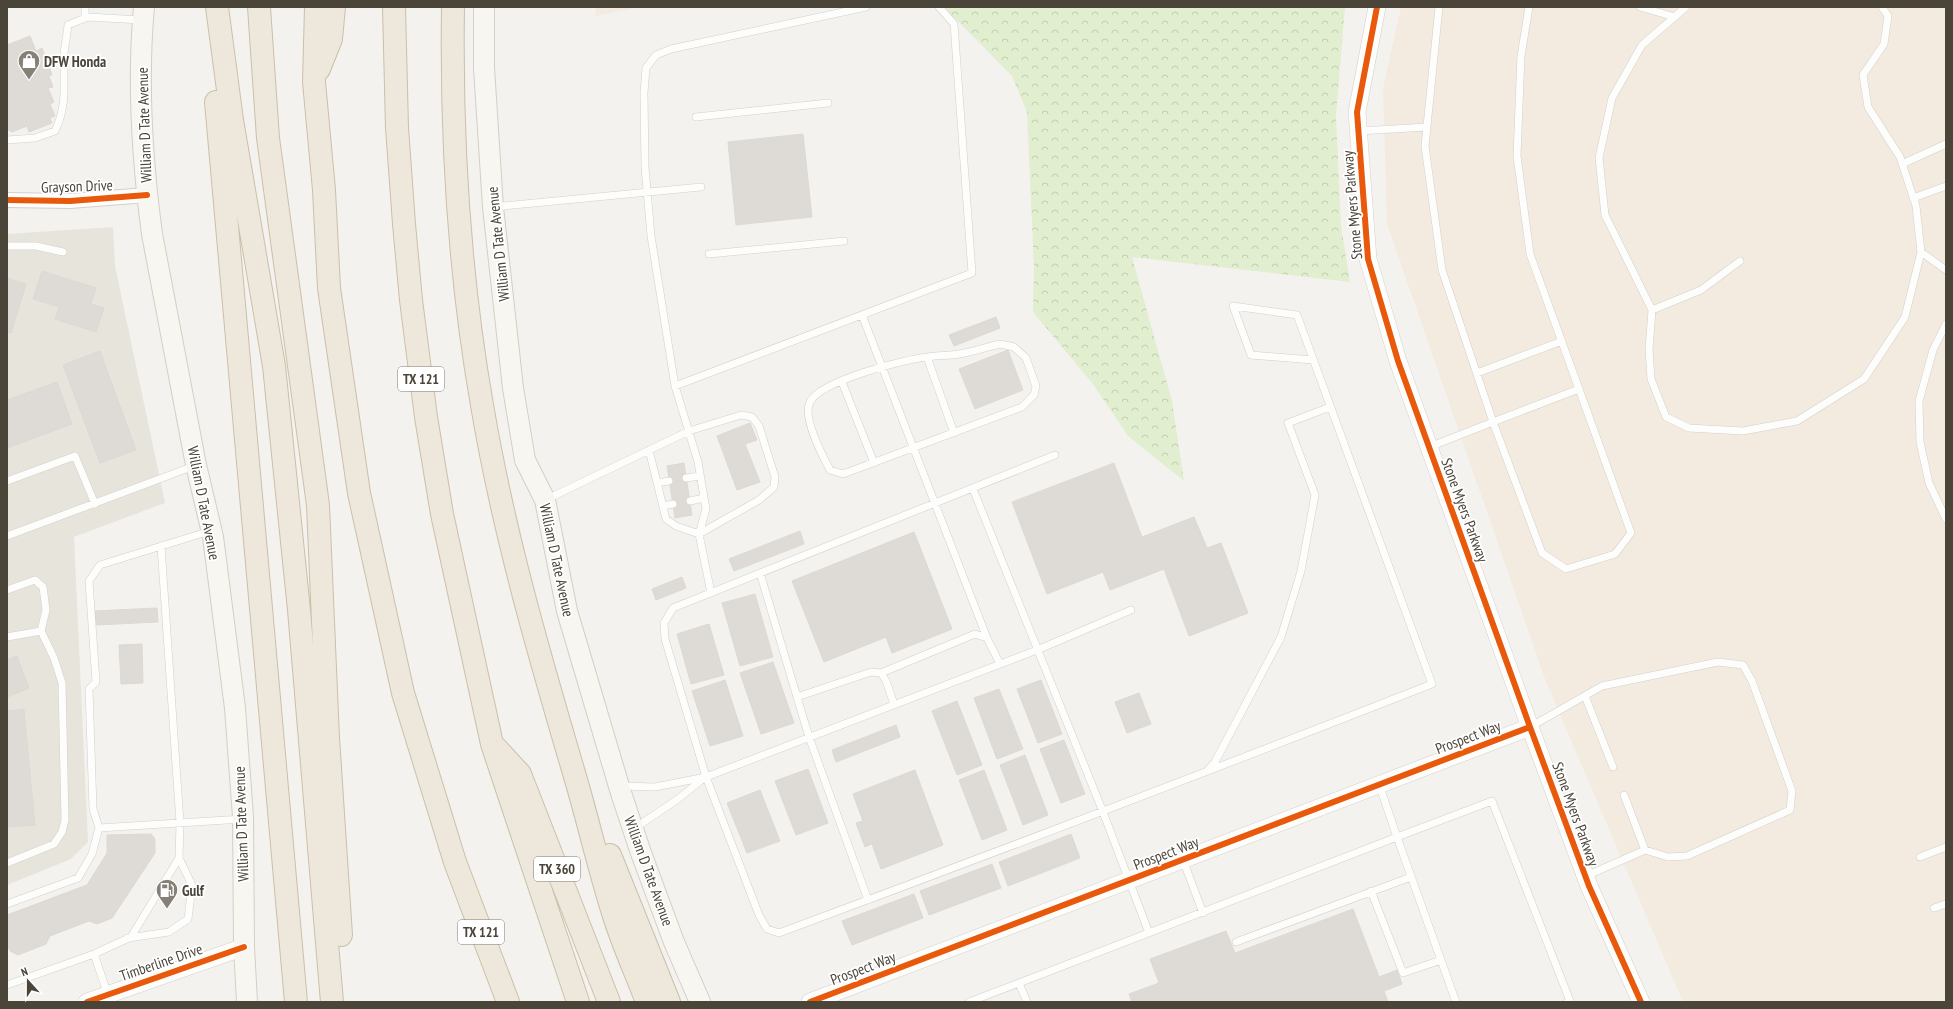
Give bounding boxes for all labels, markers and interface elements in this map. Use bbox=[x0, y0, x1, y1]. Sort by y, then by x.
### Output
shop icon: DFW Honda bbox=[16, 48, 42, 81]
place label: DFW Honda bbox=[44, 52, 106, 71]
street label: William D Tate Avenue bbox=[132, 67, 156, 183]
street label: Stone Myers Parkway bbox=[1338, 149, 1366, 260]
street label: Grayson Drive bbox=[41, 175, 113, 197]
street label: William D Tate Avenue bbox=[483, 186, 513, 302]
road number: TX 121 bbox=[398, 367, 444, 391]
street label: William D Tate Avenue bbox=[184, 444, 224, 562]
street label: Stone Myers Parkway bbox=[1437, 455, 1493, 565]
street label: William D Tate Avenue bbox=[536, 502, 578, 618]
street label: Prospect Way bbox=[1433, 716, 1504, 758]
street label: Stone Myers Parkway bbox=[1548, 759, 1604, 869]
street label: William D Tate Avenue bbox=[229, 766, 253, 882]
street label: William D Tate Avenue bbox=[620, 813, 678, 929]
street label: Prospect Way bbox=[1131, 832, 1202, 874]
road number: TX 360 bbox=[534, 857, 580, 881]
fuel station icon: Gulf bbox=[154, 877, 180, 910]
place label: Gulf bbox=[182, 881, 205, 900]
road number: TX 121 bbox=[458, 920, 504, 944]
street label: Timberline Drive bbox=[117, 939, 205, 985]
street label: Prospect Way bbox=[828, 947, 899, 989]
north arrow bbox=[8, 961, 48, 1001]
text: N bbox=[19, 964, 30, 979]

